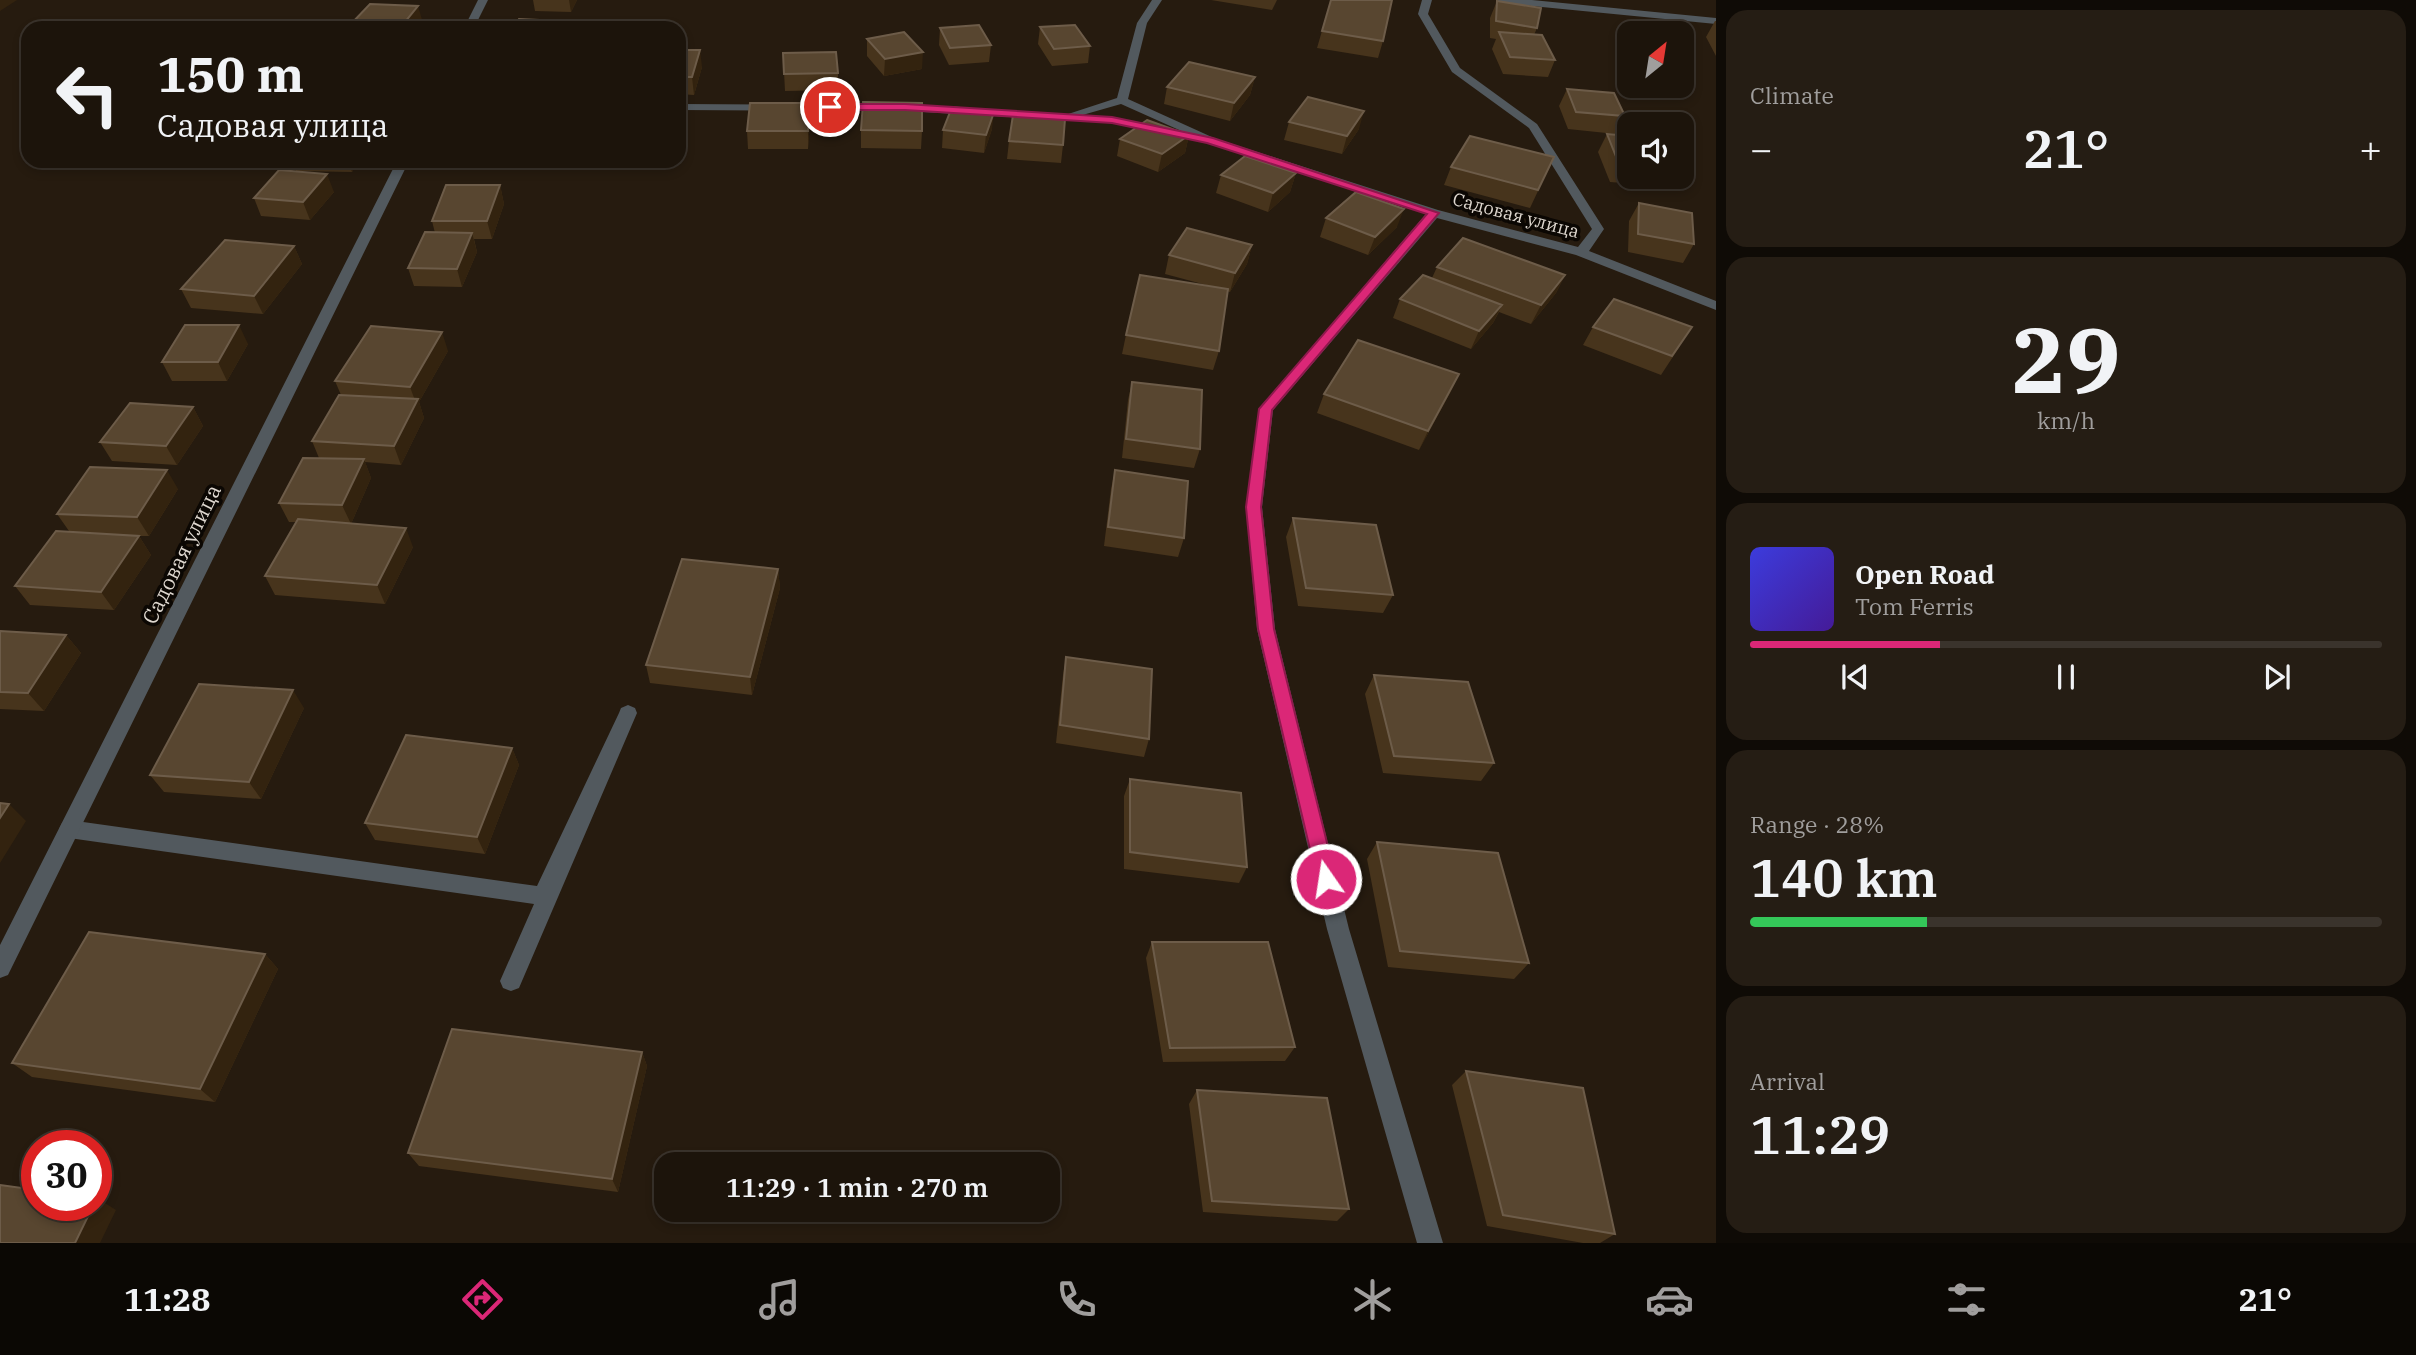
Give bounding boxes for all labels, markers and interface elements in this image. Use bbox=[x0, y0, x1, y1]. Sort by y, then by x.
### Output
north arrow bbox=[1617, 21, 1694, 98]
map controls bbox=[1617, 21, 1694, 189]
text: 150 m bbox=[157, 42, 304, 105]
icon: left bbox=[42, 49, 133, 140]
pin bbox=[800, 77, 860, 137]
text: Climate bbox=[1750, 80, 1834, 110]
icon: arrive bbox=[811, 88, 849, 126]
text: Садовая улица bbox=[157, 104, 389, 146]
button: sound bbox=[1617, 112, 1694, 189]
text: 21° bbox=[2023, 115, 2109, 182]
text: − bbox=[1750, 124, 1773, 173]
text: + bbox=[2359, 124, 2382, 173]
street label: Садовая улица bbox=[1450, 187, 1582, 243]
text: 29 bbox=[2011, 300, 2121, 418]
text: km/h bbox=[2037, 405, 2095, 435]
street label: Садовая улица bbox=[135, 480, 227, 628]
text: Open Road bbox=[1855, 557, 1994, 591]
text: Tom Ferris bbox=[1855, 591, 1974, 621]
icon: previous bbox=[1836, 658, 1874, 696]
icon: pause bbox=[2047, 658, 2085, 696]
icon: next bbox=[2258, 658, 2296, 696]
text: Range · 28% bbox=[1750, 809, 1884, 839]
position arrow bbox=[1289, 842, 1363, 916]
text: 140 km bbox=[1750, 844, 1938, 911]
text: Arrival bbox=[1750, 1066, 1825, 1096]
text: 11:29 bbox=[1750, 1101, 1890, 1168]
speed limit sign: 30 bbox=[21, 1130, 112, 1221]
text: 11:29 · 1 min · 270 m bbox=[726, 1170, 988, 1204]
icon: directions bbox=[458, 1275, 507, 1324]
icon: music bbox=[755, 1275, 804, 1324]
icon: phone bbox=[1052, 1275, 1101, 1324]
icon: climate bbox=[1348, 1275, 1397, 1324]
icon: car bbox=[1645, 1275, 1694, 1324]
icon: filters bbox=[1942, 1275, 1991, 1324]
text: 11:28 bbox=[124, 1278, 210, 1320]
text: 21° bbox=[2239, 1278, 2292, 1320]

